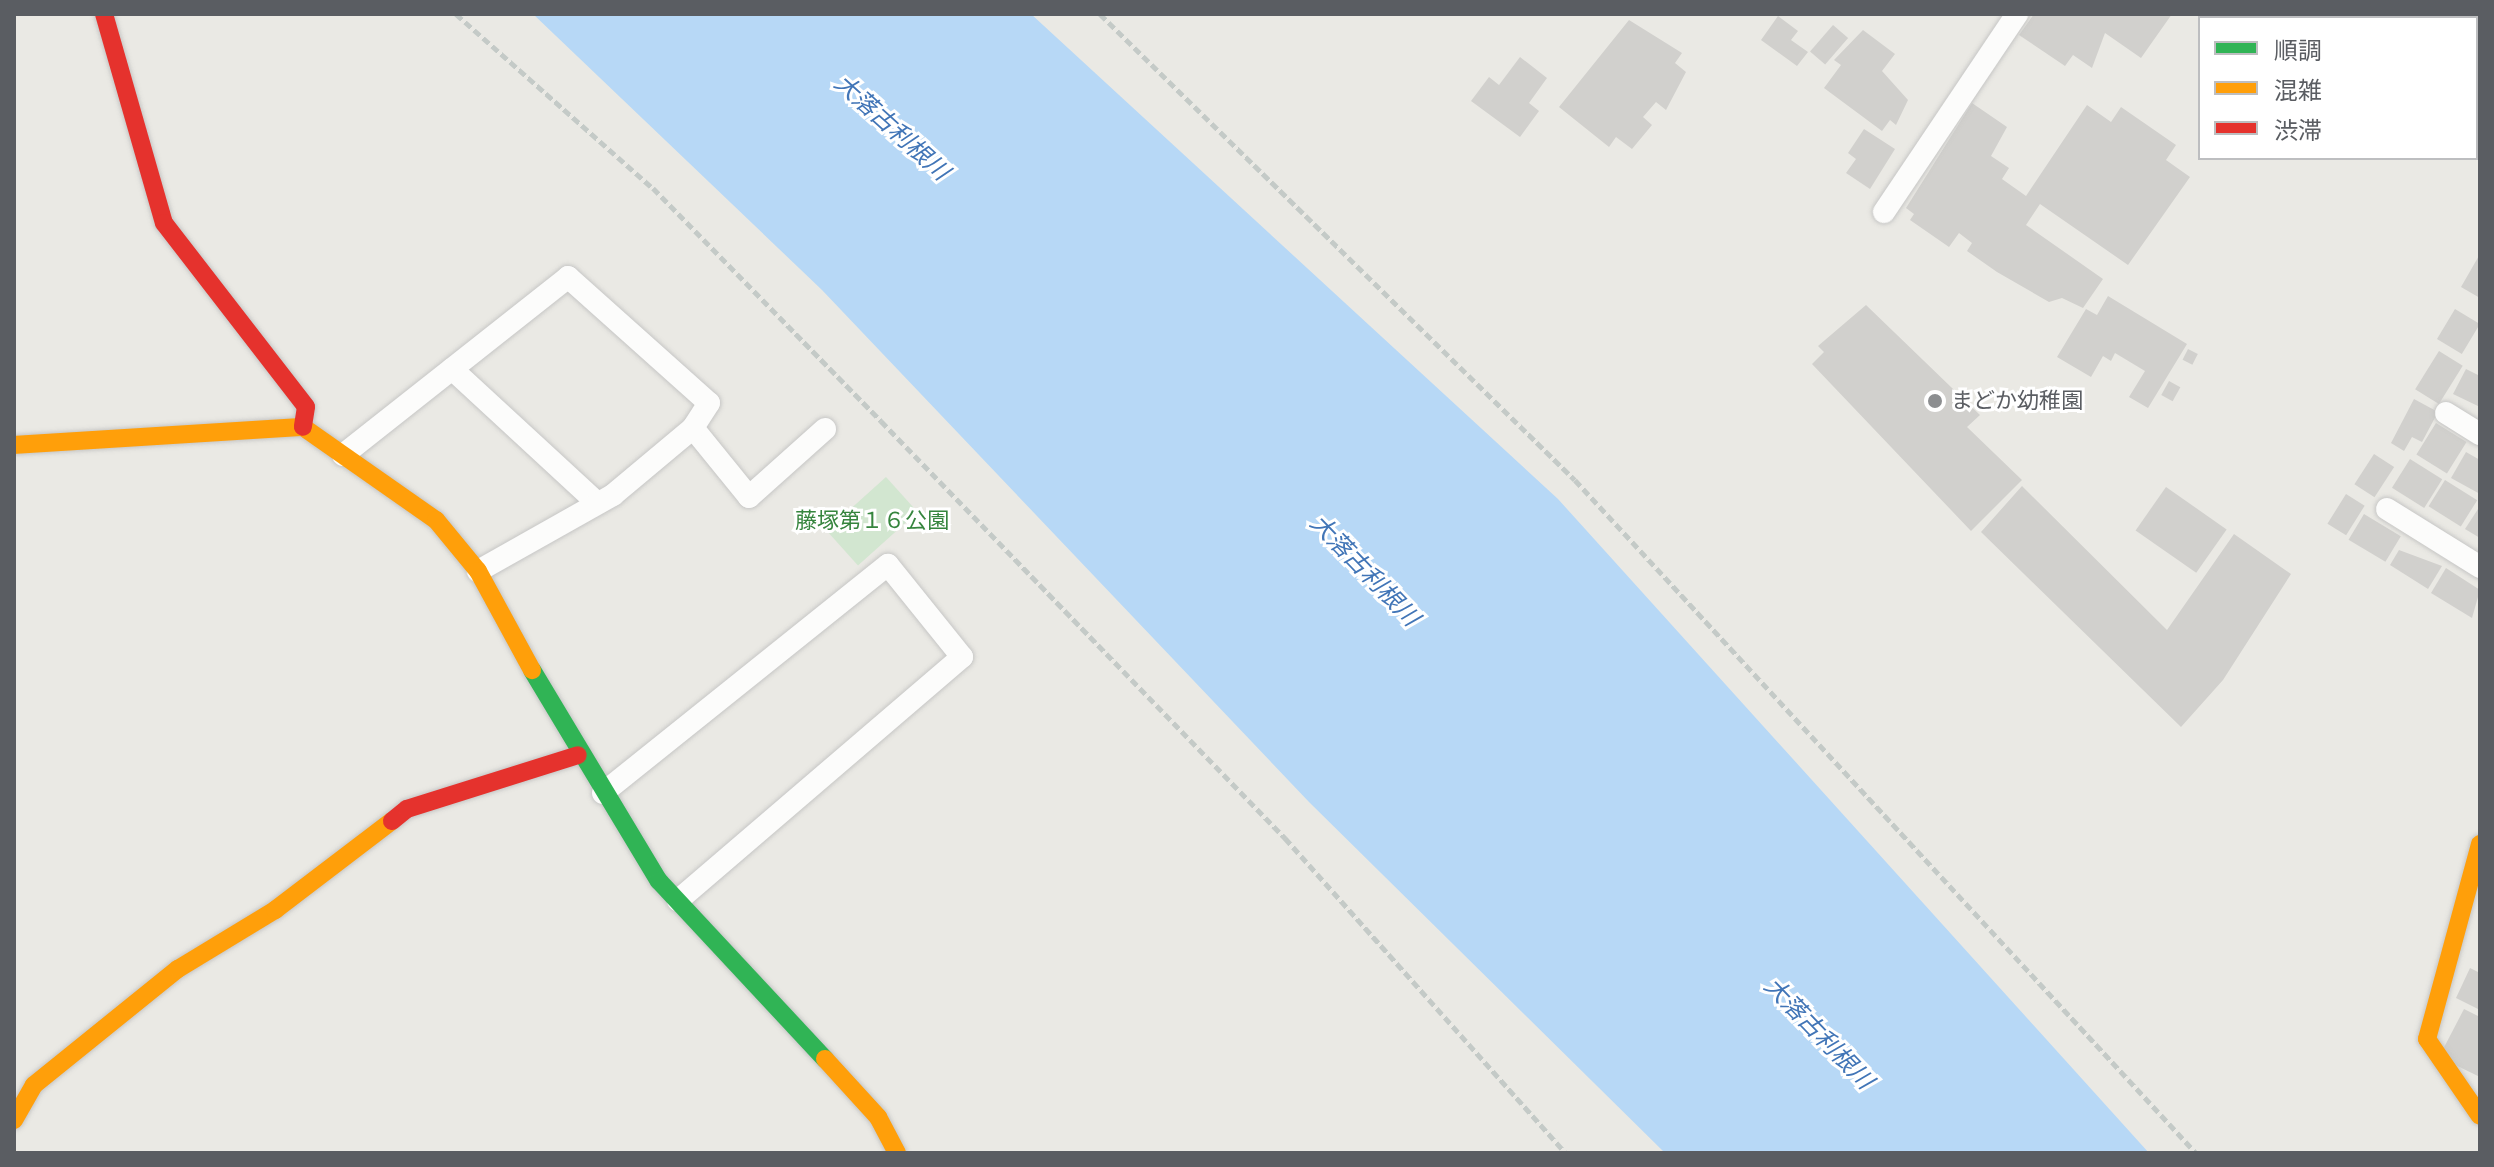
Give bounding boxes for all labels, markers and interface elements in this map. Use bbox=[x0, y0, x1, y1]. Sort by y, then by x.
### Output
legend bbox=[2198, 16, 2478, 160]
text: 順調 bbox=[2274, 34, 2322, 66]
water label: 大落古利根川 bbox=[829, 68, 955, 186]
text: 混雑 bbox=[2274, 74, 2322, 106]
text: 渋滞 bbox=[2274, 114, 2322, 146]
place label: まどか幼稚園 bbox=[1951, 388, 2083, 414]
marker: まどか幼稚園 bbox=[1926, 392, 1944, 410]
park label: 藤塚第１６公園 bbox=[795, 508, 949, 534]
water label: 大落古利根川 bbox=[1305, 508, 1425, 632]
water label: 大落古利根川 bbox=[1759, 971, 1879, 1095]

